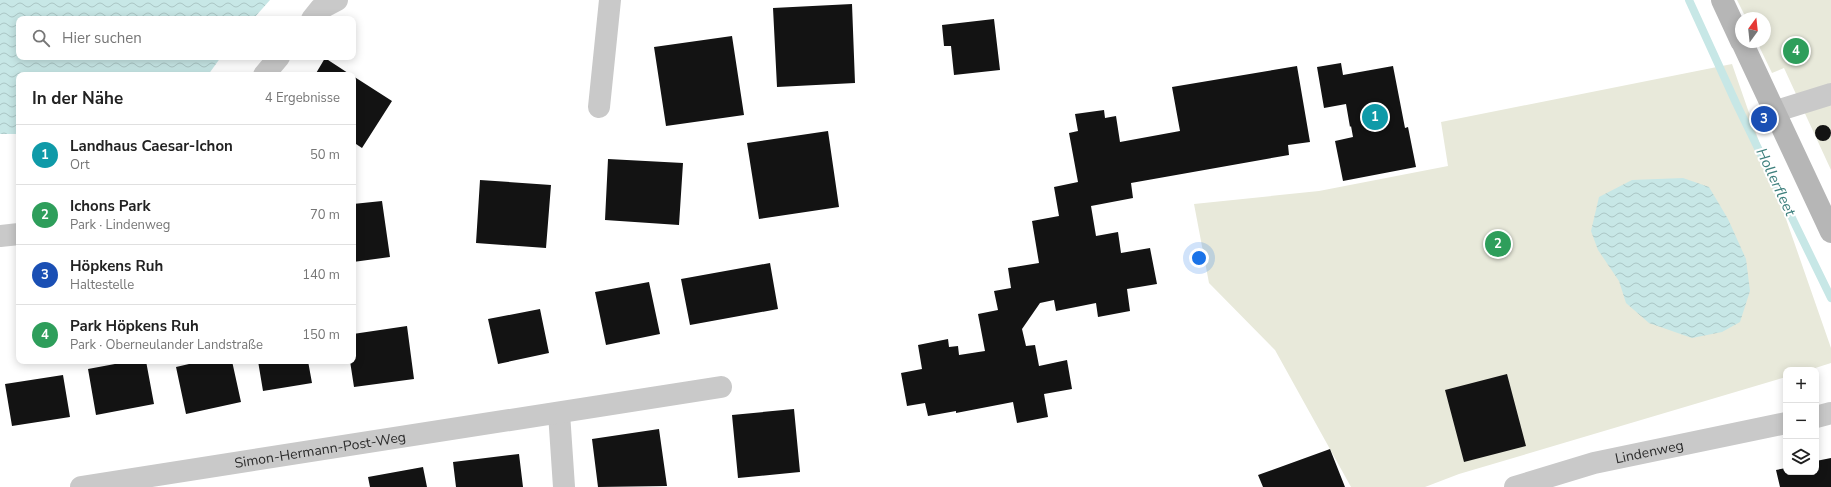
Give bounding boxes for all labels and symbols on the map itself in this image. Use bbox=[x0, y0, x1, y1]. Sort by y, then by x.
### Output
north arrow bbox=[1735, 12, 1771, 48]
pin: 4 bbox=[1783, 36, 1809, 66]
pin: 1 bbox=[1362, 102, 1388, 132]
pin: 3 bbox=[1751, 104, 1777, 134]
water label: Hollerfleet bbox=[1752, 145, 1801, 220]
pin: 2 bbox=[1485, 229, 1511, 259]
your location bbox=[1189, 248, 1209, 268]
street label: Simon-Hermann-Post-Weg bbox=[233, 427, 407, 472]
street label: Lindenweg bbox=[1613, 435, 1685, 468]

